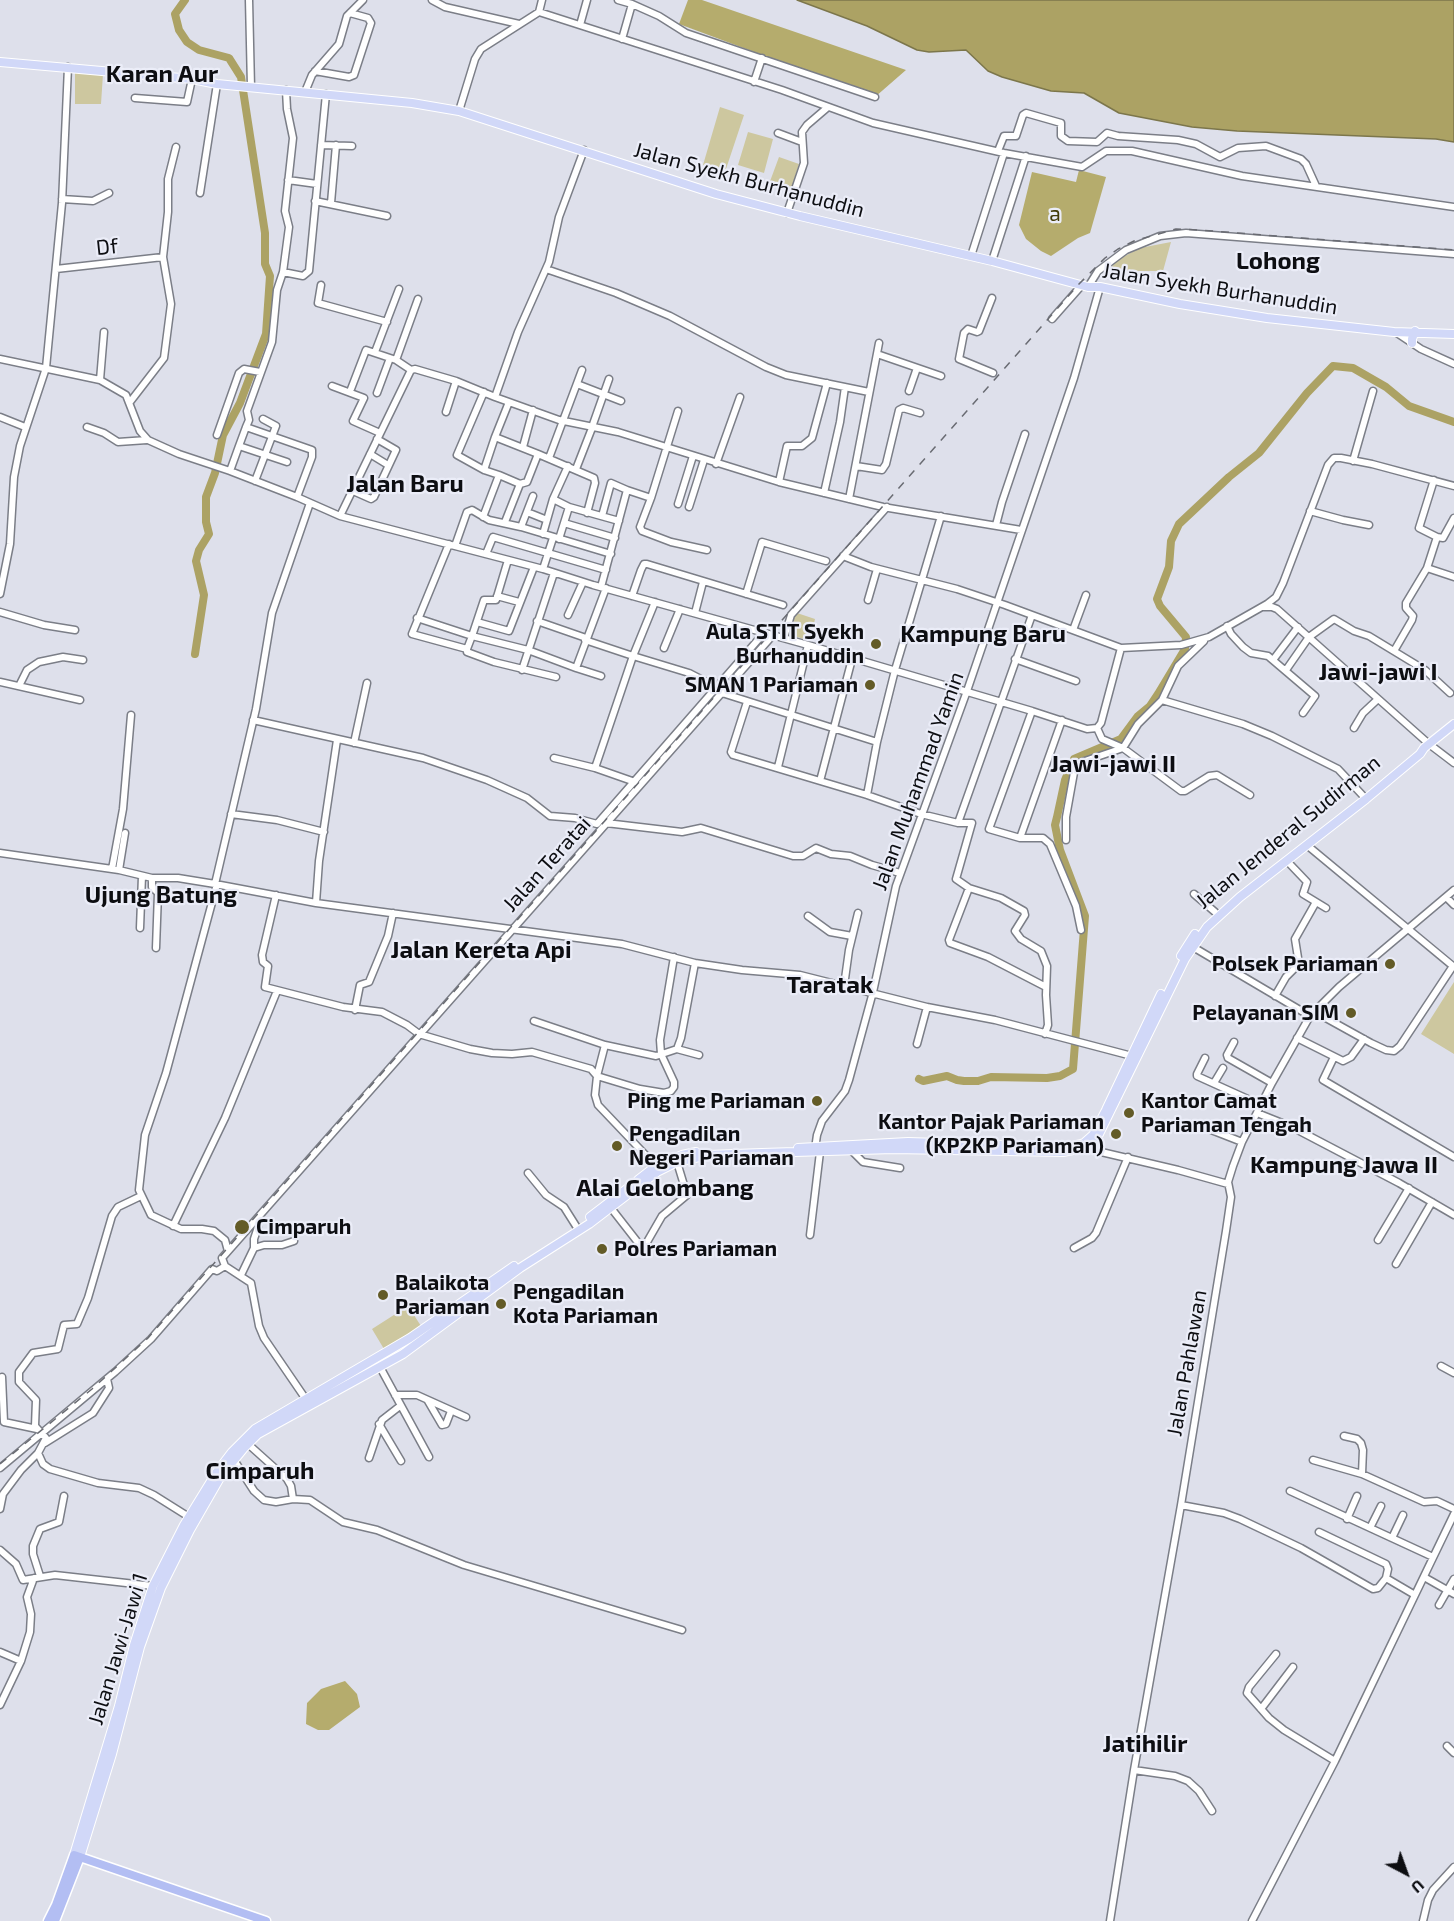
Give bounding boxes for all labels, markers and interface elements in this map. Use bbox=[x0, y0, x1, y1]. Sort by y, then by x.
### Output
district label: Karan Aur bbox=[106, 60, 218, 88]
street label: Jalan Syekh Burhanuddin bbox=[631, 137, 867, 223]
park label: a bbox=[1049, 201, 1061, 227]
street label: Df bbox=[95, 233, 119, 261]
district label: Lohong bbox=[1236, 247, 1320, 275]
street label: Jalan Syekh Burhanuddin bbox=[1101, 258, 1339, 320]
district label: Jalan Baru bbox=[346, 470, 464, 498]
place label: Aula STIT Syekh Burhanuddin bbox=[706, 619, 864, 669]
district label: Kampung Baru bbox=[900, 620, 1066, 648]
marker: Aula STIT Syekh Burhanuddin bbox=[869, 637, 883, 651]
district label: Jawi-jawi I bbox=[1318, 658, 1438, 686]
street label: Jalan Muhammad Yamin bbox=[867, 668, 969, 894]
place label: SMAN 1 Pariaman bbox=[685, 672, 858, 698]
marker: SMAN 1 Pariaman bbox=[863, 678, 877, 692]
district label: Jawi-jawi II bbox=[1050, 750, 1176, 778]
street label: Jalan Jenderal Sudirman bbox=[1191, 750, 1385, 914]
street label: Jalan Teratai bbox=[498, 811, 596, 917]
district label: Ujung Batung bbox=[85, 881, 237, 909]
district label: Jalan Kereta Api bbox=[390, 936, 572, 964]
place label: Polsek Pariaman bbox=[1212, 951, 1378, 977]
marker: Polsek Pariaman bbox=[1383, 957, 1397, 971]
district label: Taratak bbox=[787, 971, 873, 999]
place label: Pelayanan SIM bbox=[1192, 1000, 1339, 1026]
marker: Pelayanan SIM bbox=[1344, 1006, 1358, 1020]
place label: Ping me Pariaman bbox=[627, 1088, 805, 1114]
place label: Kantor Camat Pariaman Tengah bbox=[1141, 1088, 1312, 1138]
marker: Ping me Pariaman bbox=[810, 1094, 824, 1108]
marker: Kantor Camat Pariaman Tengah bbox=[1122, 1106, 1136, 1120]
place label: Kantor Pajak Pariaman (KP2KP Pariaman) bbox=[878, 1109, 1104, 1159]
place label: Pengadilan Negeri Pariaman bbox=[629, 1121, 794, 1171]
marker: Kantor Pajak Pariaman (KP2KP Pariaman) bbox=[1109, 1127, 1123, 1141]
marker: Pengadilan Negeri Pariaman bbox=[610, 1139, 624, 1153]
district label: Kampung Jawa II bbox=[1250, 1151, 1438, 1179]
district label: Alai Gelombang bbox=[576, 1174, 754, 1202]
place label: Cimparuh bbox=[256, 1214, 351, 1240]
marker: Cimparuh bbox=[233, 1218, 251, 1236]
place label: Polres Pariaman bbox=[614, 1236, 777, 1262]
marker: Polres Pariaman bbox=[595, 1242, 609, 1256]
place label: Balaikota Pariaman bbox=[395, 1270, 490, 1320]
place label: Pengadilan Kota Pariaman bbox=[513, 1279, 658, 1329]
marker: Balaikota Pariaman bbox=[376, 1288, 390, 1302]
street label: Jalan Pahlawan bbox=[1162, 1288, 1212, 1438]
marker: Pengadilan Kota Pariaman bbox=[494, 1297, 508, 1311]
district label: Cimparuh bbox=[206, 1457, 314, 1485]
street label: Jalan Jawi-Jawi 1 bbox=[83, 1570, 153, 1728]
district label: Jatihilir bbox=[1103, 1730, 1187, 1758]
north arrow bbox=[1376, 1843, 1436, 1903]
text: U bbox=[1408, 1876, 1429, 1898]

